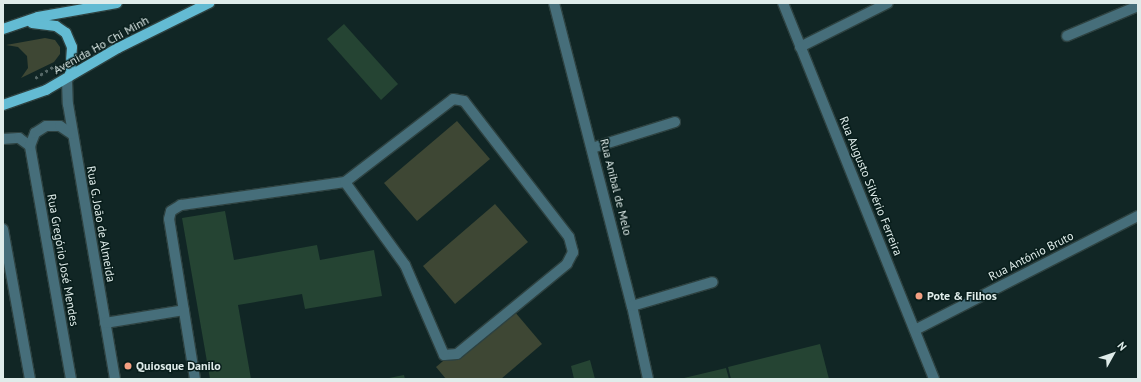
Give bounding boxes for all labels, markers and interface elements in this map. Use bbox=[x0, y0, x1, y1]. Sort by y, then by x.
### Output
street label: Avenida Ho Chi Minh bbox=[51, 13, 151, 77]
street label: Rua Augusto Silvério Ferreira bbox=[836, 114, 906, 258]
street label: Rua Aníbal de Melo bbox=[597, 137, 635, 237]
street label: Rua G. João de Almeida bbox=[84, 164, 118, 284]
street label: Rua Gregório José Mendes bbox=[44, 193, 82, 327]
street label: Rua António Bruto bbox=[986, 228, 1076, 284]
place label: Pote & Filhos bbox=[927, 289, 997, 303]
marker: Pote & Filhos bbox=[914, 291, 924, 301]
north arrow bbox=[1093, 334, 1133, 374]
text: N bbox=[1115, 339, 1130, 354]
place label: Quiosque Danilo bbox=[136, 359, 221, 373]
marker: Quiosque Danilo bbox=[123, 361, 133, 371]

